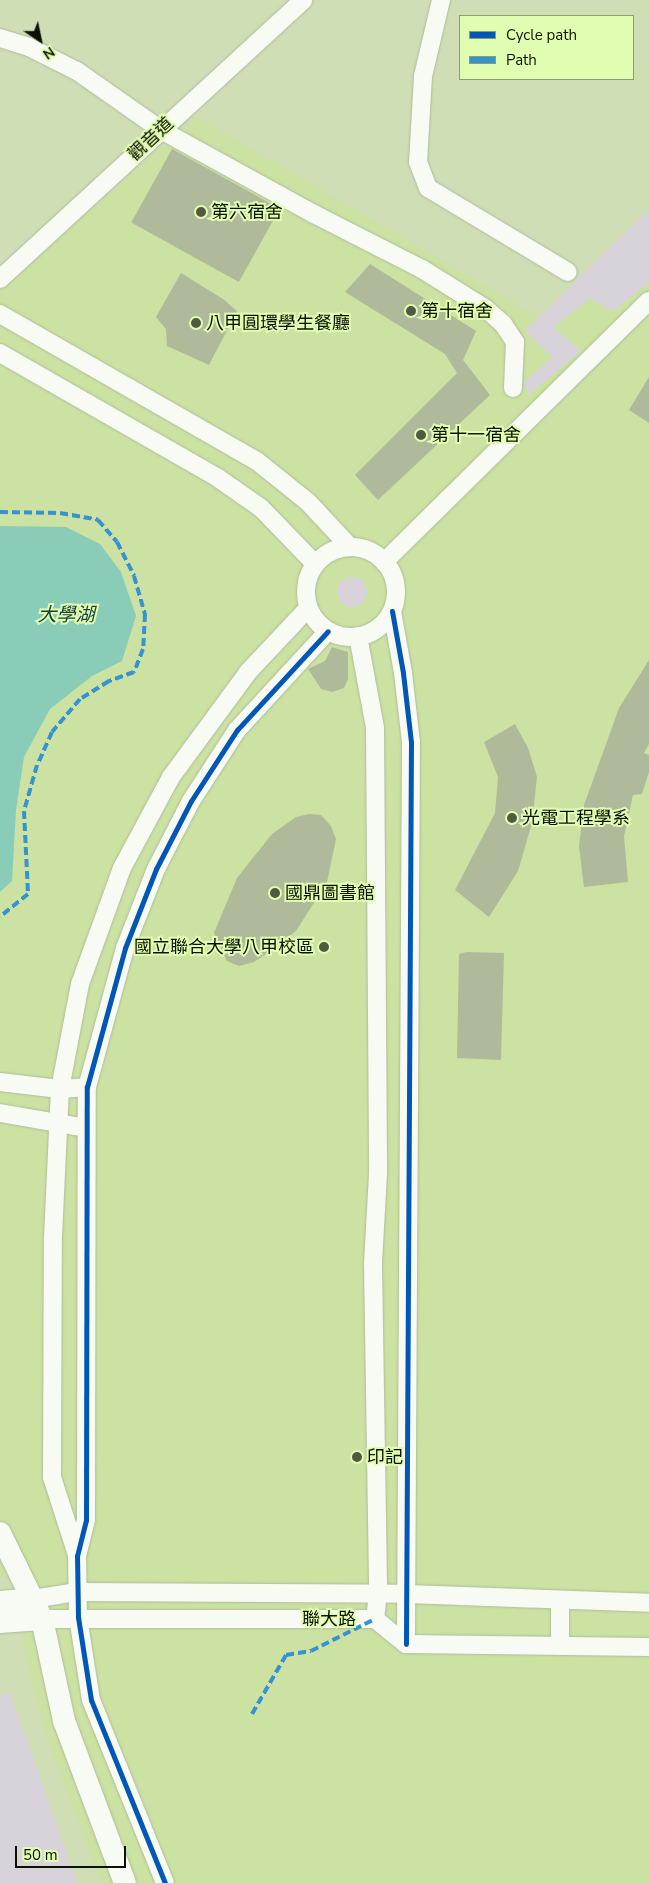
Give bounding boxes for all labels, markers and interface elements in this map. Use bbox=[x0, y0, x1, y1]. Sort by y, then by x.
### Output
north arrow bbox=[15, 15, 65, 65]
legend bbox=[459, 15, 634, 80]
text: Cycle path bbox=[506, 25, 577, 45]
text: N bbox=[39, 42, 58, 64]
text: Path bbox=[506, 50, 537, 70]
street label: 觀音道 bbox=[124, 113, 178, 165]
place label: 第六宿舍 bbox=[211, 201, 283, 223]
marker: 第六宿舍 bbox=[195, 206, 207, 218]
place label: 第十宿舍 bbox=[421, 300, 493, 322]
marker: 第十宿舍 bbox=[405, 305, 417, 317]
place label: 八甲圓環學生餐廳 bbox=[206, 312, 350, 334]
marker: 八甲圓環學生餐廳 bbox=[190, 317, 202, 329]
place label: 第十一宿舍 bbox=[431, 424, 521, 446]
marker: 第十一宿舍 bbox=[415, 429, 427, 441]
water label: 大學湖 bbox=[38, 605, 94, 627]
place label: 光電工程學系 bbox=[522, 807, 630, 829]
marker: 光電工程學系 bbox=[506, 812, 518, 824]
place label: 國鼎圖書館 bbox=[285, 882, 375, 904]
marker: 國鼎圖書館 bbox=[269, 887, 281, 899]
place label: 國立聯合大學八甲校區 bbox=[134, 936, 314, 958]
marker: 國立聯合大學八甲校區 bbox=[318, 941, 330, 953]
place label: 印記 bbox=[367, 1446, 403, 1468]
marker: 印記 bbox=[351, 1451, 363, 1463]
street label: 聯大路 bbox=[302, 1608, 356, 1630]
scale bar bbox=[18, 1836, 129, 1868]
text: 50 m bbox=[23, 1845, 58, 1865]

